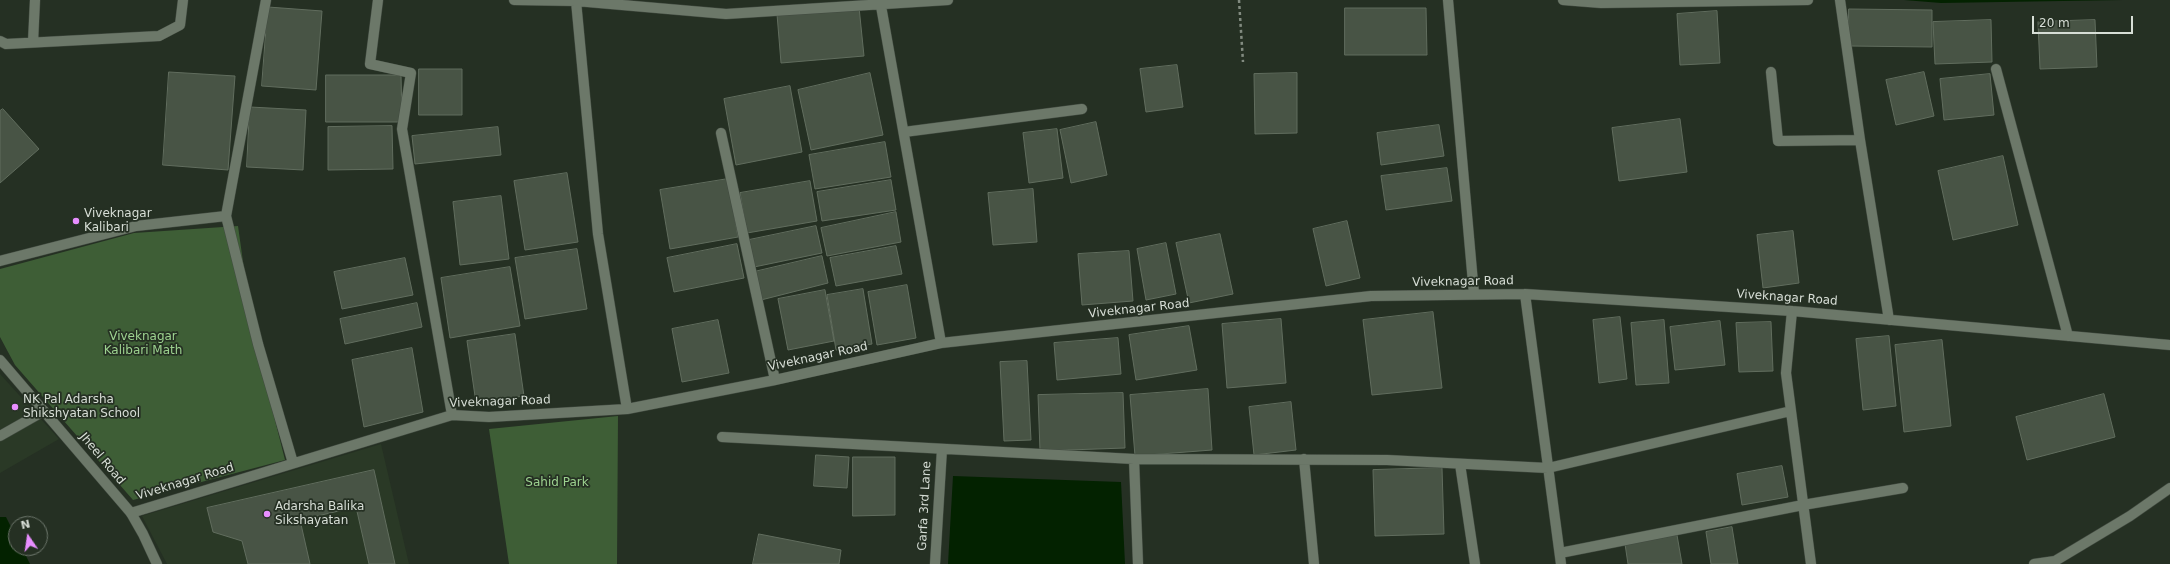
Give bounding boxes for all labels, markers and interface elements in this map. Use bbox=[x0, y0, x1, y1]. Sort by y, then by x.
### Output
scale bar bbox=[2034, 8, 2135, 34]
text: 20 m bbox=[2039, 16, 2070, 30]
place label: Viveknagar Kalibari bbox=[84, 207, 152, 235]
marker: Viveknagar Kalibari bbox=[71, 216, 81, 226]
street label: Viveknagar Road bbox=[1412, 274, 1514, 290]
street label: Viveknagar Road bbox=[1736, 287, 1838, 309]
street label: Viveknagar Road bbox=[1088, 297, 1190, 321]
park label: Viveknagar Kalibari Math bbox=[104, 330, 182, 358]
street label: Viveknagar Road bbox=[767, 339, 869, 375]
place label: NK Pal Adarsha Shikshyatan School bbox=[23, 393, 140, 421]
street label: Viveknagar Road bbox=[449, 393, 551, 411]
marker: NK Pal Adarsha Shikshyatan School bbox=[10, 402, 20, 412]
street label: Jheel Road bbox=[76, 430, 128, 488]
street label: Viveknagar Road bbox=[134, 460, 236, 504]
street label: Garfa 3rd Lane bbox=[915, 461, 935, 551]
park label: Sahid Park bbox=[525, 476, 589, 490]
place label: Adarsha Balika Sikshayatan bbox=[275, 500, 364, 528]
marker: Adarsha Balika Sikshayatan bbox=[262, 509, 272, 519]
north arrow bbox=[8, 516, 48, 556]
text: N bbox=[19, 517, 31, 532]

